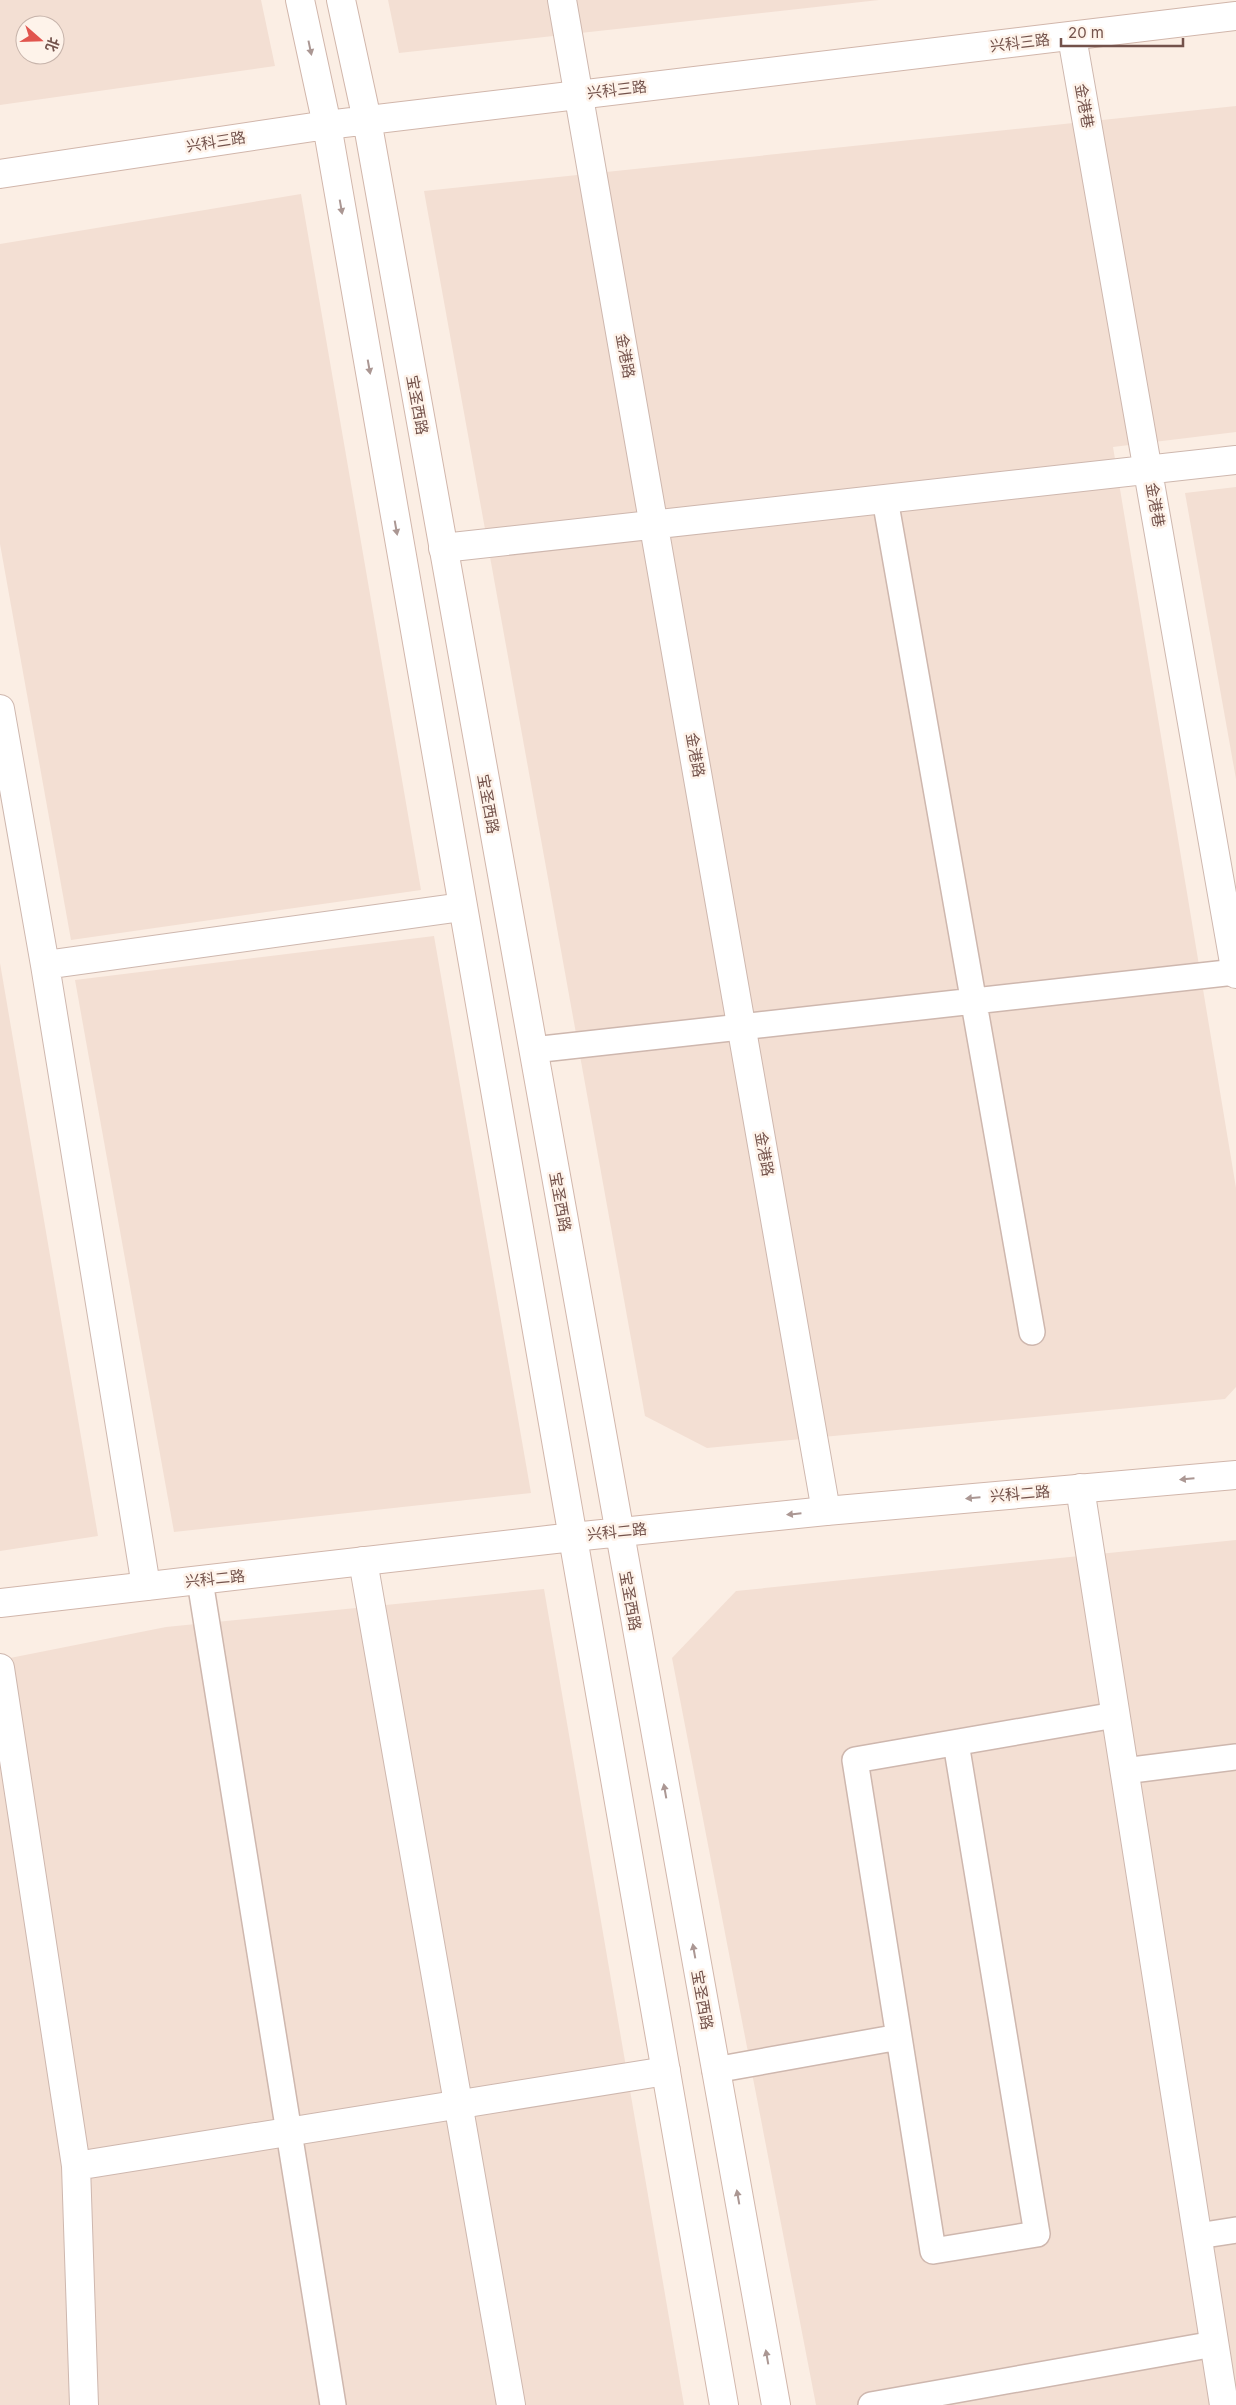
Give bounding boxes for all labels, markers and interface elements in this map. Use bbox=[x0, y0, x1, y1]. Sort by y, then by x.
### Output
north arrow bbox=[15, 15, 65, 65]
scale bar bbox=[1061, 15, 1184, 47]
text: 20 m bbox=[1068, 23, 1104, 42]
street label: 兴科三路 bbox=[989, 29, 1051, 56]
text: 北 bbox=[42, 35, 63, 54]
one-way arrow bbox=[307, 40, 315, 56]
street label: 兴科三路 bbox=[586, 76, 648, 103]
street label: 金港巷 bbox=[1071, 82, 1098, 130]
street label: 兴科三路 bbox=[185, 127, 247, 156]
one-way arrow bbox=[337, 200, 345, 216]
street label: 金港路 bbox=[612, 332, 639, 380]
one-way arrow bbox=[365, 360, 373, 376]
street label: 宝圣西路 bbox=[403, 374, 432, 436]
street label: 金港巷 bbox=[1142, 481, 1169, 529]
one-way arrow bbox=[393, 520, 401, 536]
street label: 金港路 bbox=[682, 731, 709, 779]
street label: 宝圣西路 bbox=[474, 773, 503, 835]
street label: 金港路 bbox=[751, 1130, 778, 1178]
street label: 宝圣西路 bbox=[546, 1171, 575, 1233]
one-way arrow bbox=[1179, 1476, 1195, 1484]
street label: 兴科二路 bbox=[989, 1481, 1051, 1506]
one-way arrow bbox=[965, 1494, 981, 1502]
one-way arrow bbox=[786, 1510, 802, 1518]
street label: 兴科二路 bbox=[586, 1519, 648, 1544]
street label: 兴科二路 bbox=[184, 1566, 246, 1591]
street label: 宝圣西路 bbox=[616, 1570, 645, 1632]
one-way arrow bbox=[660, 1783, 668, 1799]
one-way arrow bbox=[689, 1943, 697, 1959]
street label: 宝圣西路 bbox=[688, 1969, 717, 2031]
one-way arrow bbox=[734, 2189, 742, 2205]
one-way arrow bbox=[762, 2349, 770, 2365]

